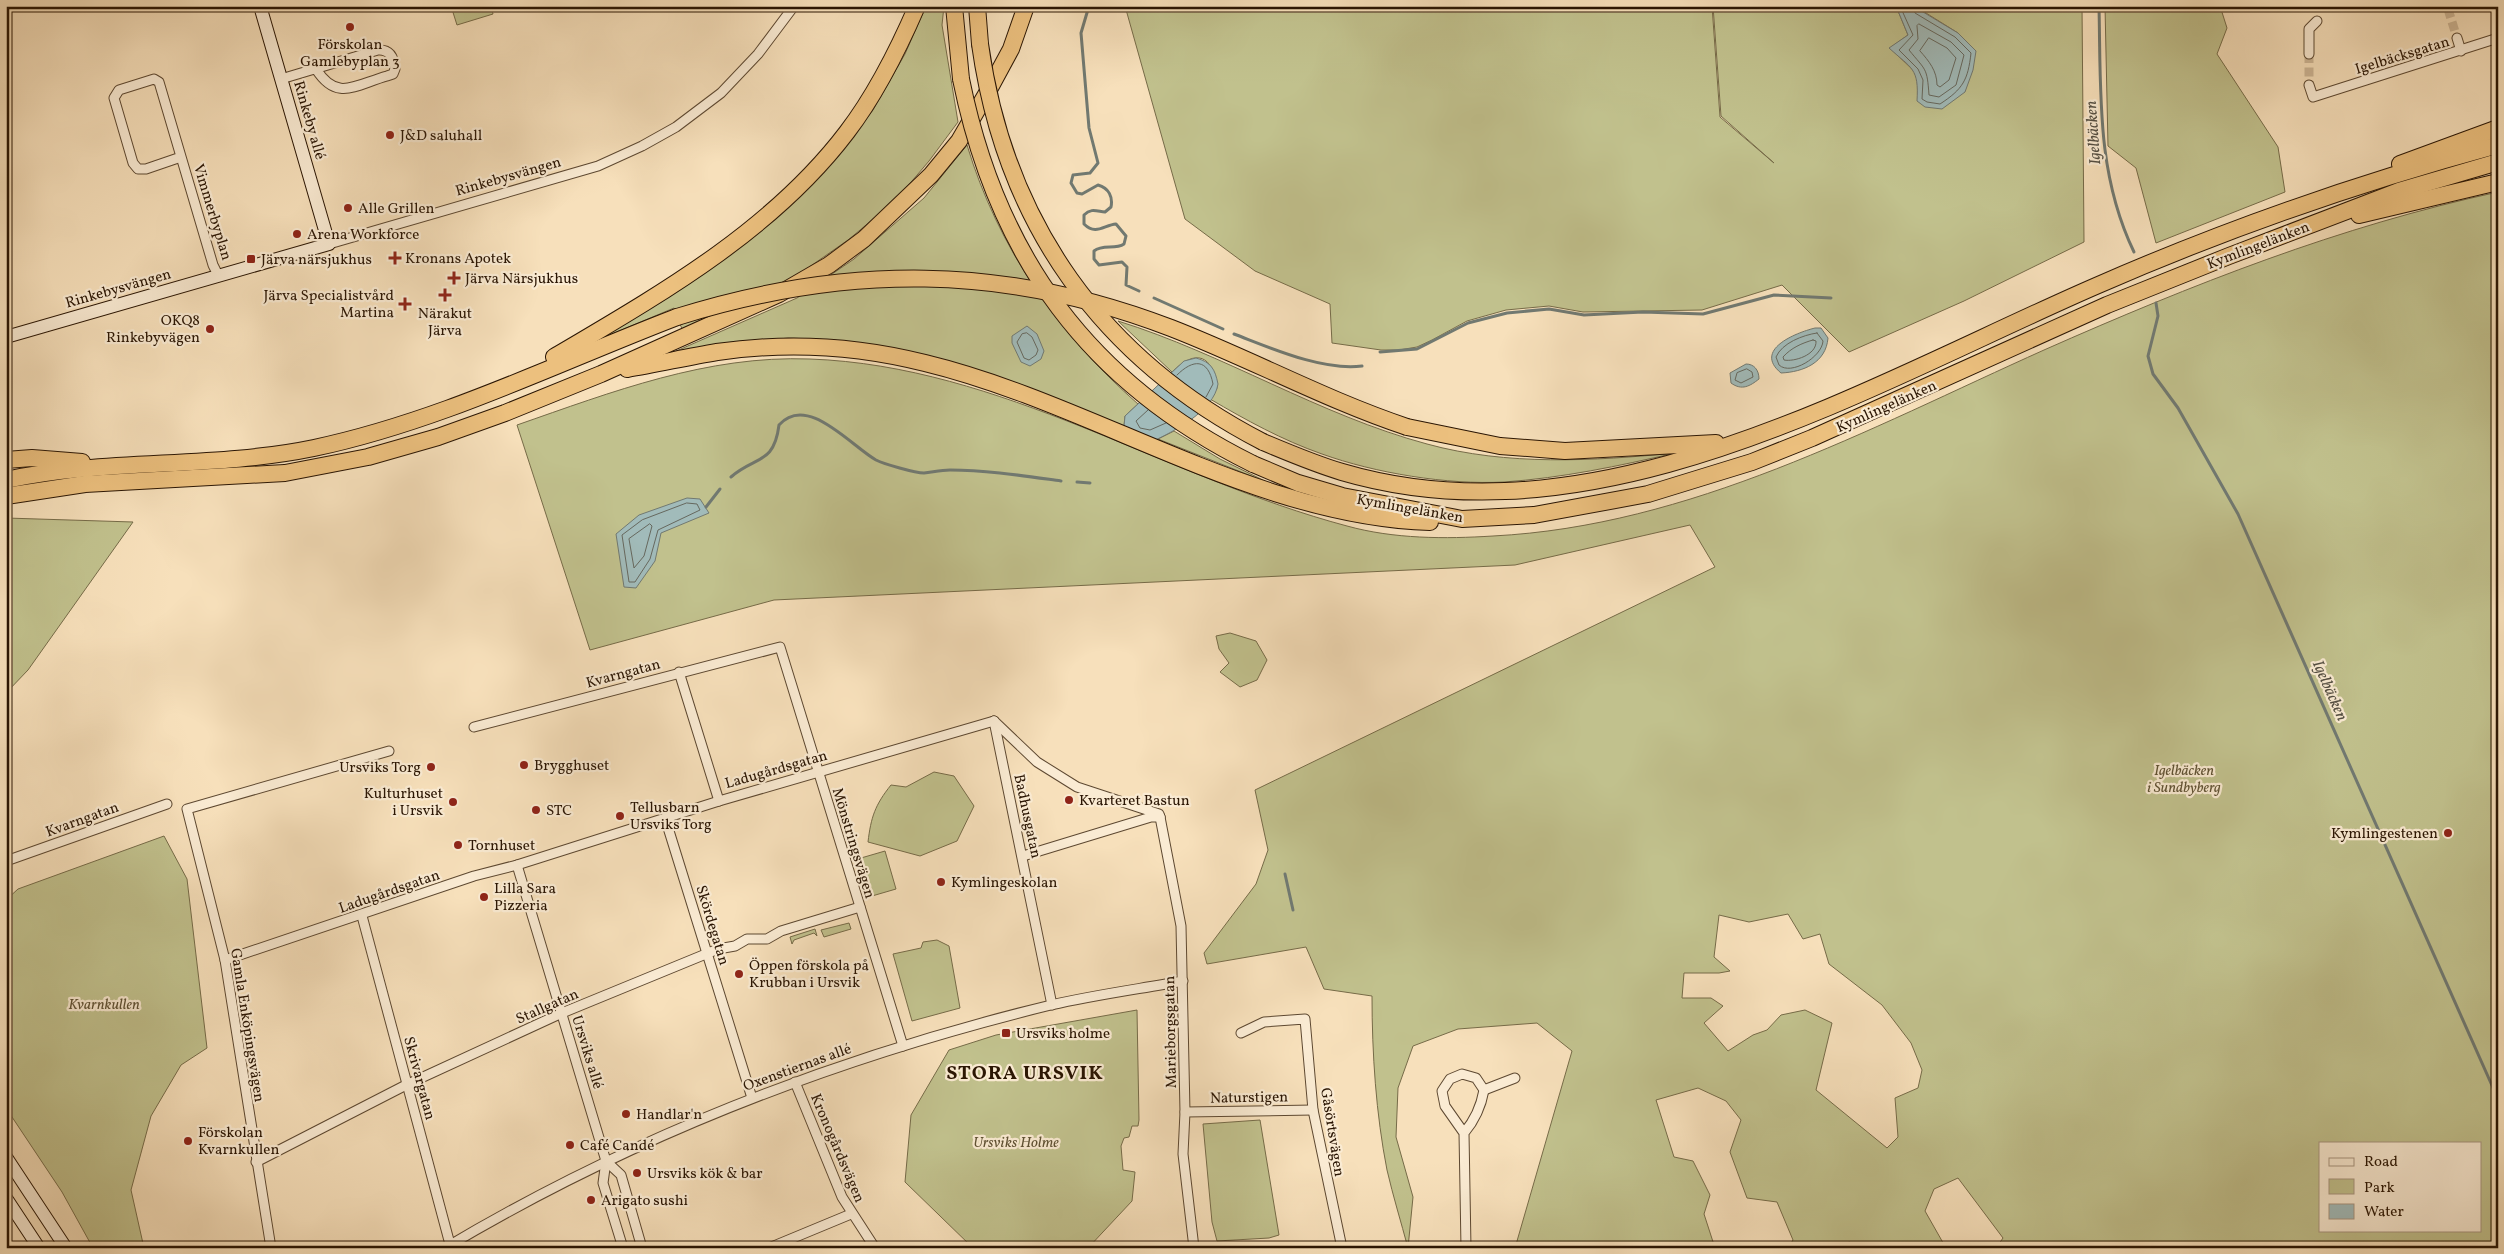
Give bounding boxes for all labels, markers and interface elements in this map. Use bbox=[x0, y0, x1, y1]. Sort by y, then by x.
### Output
marker: Förskolan Gamlebyplan 3 bbox=[344, 21, 356, 33]
street label: Igelbäcksgatan bbox=[2353, 32, 2452, 81]
place label: Förskolan Gamlebyplan 3 bbox=[300, 35, 400, 73]
street label: Rinkeby allé bbox=[287, 79, 330, 162]
water label: Igelbäcken bbox=[2081, 100, 2107, 166]
place label: J&D saluhall bbox=[400, 126, 482, 147]
marker: J&D saluhall bbox=[384, 129, 396, 141]
street label: Rinkebysvängen bbox=[453, 152, 564, 203]
street label: Vimmerbyplan bbox=[187, 162, 236, 263]
place label: Alle Grillen bbox=[358, 199, 434, 220]
marker: Alle Grillen bbox=[342, 202, 354, 214]
street label: Kymlingelänken bbox=[2204, 217, 2313, 276]
place label: Arena Workforce bbox=[307, 225, 419, 246]
marker: Arena Workforce bbox=[291, 228, 303, 240]
place label: Kronans Apotek bbox=[405, 249, 511, 270]
place label: Järva närsjukhus bbox=[261, 250, 372, 271]
marker: Kronans Apotek bbox=[389, 252, 401, 264]
marker: Järva närsjukhus bbox=[245, 253, 257, 265]
street label: Rinkebysvängen bbox=[63, 264, 174, 315]
place label: Järva Närsjukhus bbox=[465, 269, 578, 290]
marker: Järva Närsjukhus bbox=[447, 271, 461, 285]
place label: Järva Specialistvård Martina bbox=[263, 286, 394, 324]
marker: Närakut Järva bbox=[438, 288, 452, 302]
marker: Järva Specialistvård Martina bbox=[398, 297, 412, 311]
place label: Närakut Järva bbox=[418, 304, 472, 342]
place label: OKQ8 Rinkebyvägen bbox=[106, 311, 200, 349]
marker: OKQ8 Rinkebyvägen bbox=[204, 323, 216, 335]
street label: Kymlingelänken bbox=[1833, 376, 1940, 439]
street label: Kymlingelänken bbox=[1355, 490, 1465, 529]
street label: Kvarngatan bbox=[584, 654, 663, 694]
water label: Igelbäcken bbox=[2306, 657, 2352, 725]
street label: Ladugårdsgatan bbox=[723, 746, 830, 795]
place label: Brygghuset bbox=[534, 756, 609, 777]
place label: Ursviks Torg bbox=[339, 758, 421, 779]
marker: Brygghuset bbox=[518, 759, 530, 771]
marker: Ursviks Torg bbox=[425, 761, 437, 773]
park label: Igelbäcken i Sundbyberg bbox=[2147, 761, 2221, 799]
street label: Badhusgatan bbox=[1007, 772, 1046, 860]
place label: Kulturhuset i Ursvik bbox=[364, 784, 443, 822]
street label: Mönstringsvägen bbox=[826, 785, 879, 902]
place label: Kvarteret Bastun bbox=[1079, 791, 1190, 812]
marker: Kvarteret Bastun bbox=[1063, 794, 1075, 806]
marker: Kulturhuset i Ursvik bbox=[447, 796, 459, 808]
street label: Kvarngatan bbox=[43, 797, 122, 843]
place label: Tellusbarn Ursviks Torg bbox=[630, 798, 712, 836]
place label: STC bbox=[546, 801, 572, 822]
marker: STC bbox=[530, 804, 542, 816]
marker: Tellusbarn Ursviks Torg bbox=[614, 810, 626, 822]
place label: Kymlingestenen bbox=[2331, 824, 2438, 845]
marker: Kymlingestenen bbox=[2442, 827, 2454, 839]
place label: Tornhuset bbox=[468, 836, 535, 857]
marker: Tornhuset bbox=[452, 839, 464, 851]
street label: Ladugårdsgatan bbox=[336, 865, 443, 920]
place label: Kymlingeskolan bbox=[951, 873, 1057, 894]
marker: Kymlingeskolan bbox=[935, 876, 947, 888]
place label: Lilla Sara Pizzeria bbox=[494, 879, 556, 917]
street label: Skördegatan bbox=[689, 883, 734, 968]
marker: Lilla Sara Pizzeria bbox=[478, 891, 490, 903]
street label: Gamla Enköpingsvägen bbox=[224, 947, 269, 1104]
place label: Öppen förskola på Krubban i Ursvik bbox=[749, 956, 869, 994]
marker: Öppen förskola på Krubban i Ursvik bbox=[733, 968, 745, 980]
street label: Marieborgsgatan bbox=[1160, 976, 1183, 1088]
street label: Stallgatan bbox=[513, 984, 582, 1031]
park label: Kvarnkullen bbox=[68, 995, 140, 1016]
street label: Ursviks allé bbox=[565, 1013, 608, 1092]
place label: Ursviks holme bbox=[1016, 1024, 1110, 1045]
marker: Ursviks holme bbox=[1000, 1027, 1012, 1039]
street label: Skrivargatan bbox=[397, 1034, 440, 1122]
street label: Oxenstiernas allé bbox=[741, 1039, 854, 1098]
district label: STORA URSVIK bbox=[946, 1060, 1104, 1088]
street label: Gåsörtsvägen bbox=[1314, 1086, 1349, 1178]
street label: Naturstigen bbox=[1210, 1087, 1288, 1110]
street label: Kronogårdsvägen bbox=[804, 1091, 869, 1206]
place label: Handlar'n bbox=[636, 1105, 702, 1126]
marker: Handlar'n bbox=[620, 1108, 632, 1120]
place label: Förskolan Kvarnkullen bbox=[198, 1123, 279, 1161]
park label: Ursviks Holme bbox=[973, 1133, 1059, 1154]
marker: Förskolan Kvarnkullen bbox=[182, 1135, 194, 1147]
place label: Café Candé bbox=[580, 1136, 654, 1157]
marker: Café Candé bbox=[564, 1139, 576, 1151]
legend bbox=[2319, 1142, 2482, 1232]
text: Road bbox=[2364, 1152, 2398, 1173]
place label: Ursviks kök & bar bbox=[647, 1164, 763, 1185]
marker: Ursviks kök & bar bbox=[631, 1167, 643, 1179]
text: Park bbox=[2364, 1178, 2395, 1199]
place label: Arigato sushi bbox=[601, 1191, 688, 1212]
marker: Arigato sushi bbox=[585, 1194, 597, 1206]
text: Water bbox=[2364, 1202, 2404, 1223]

